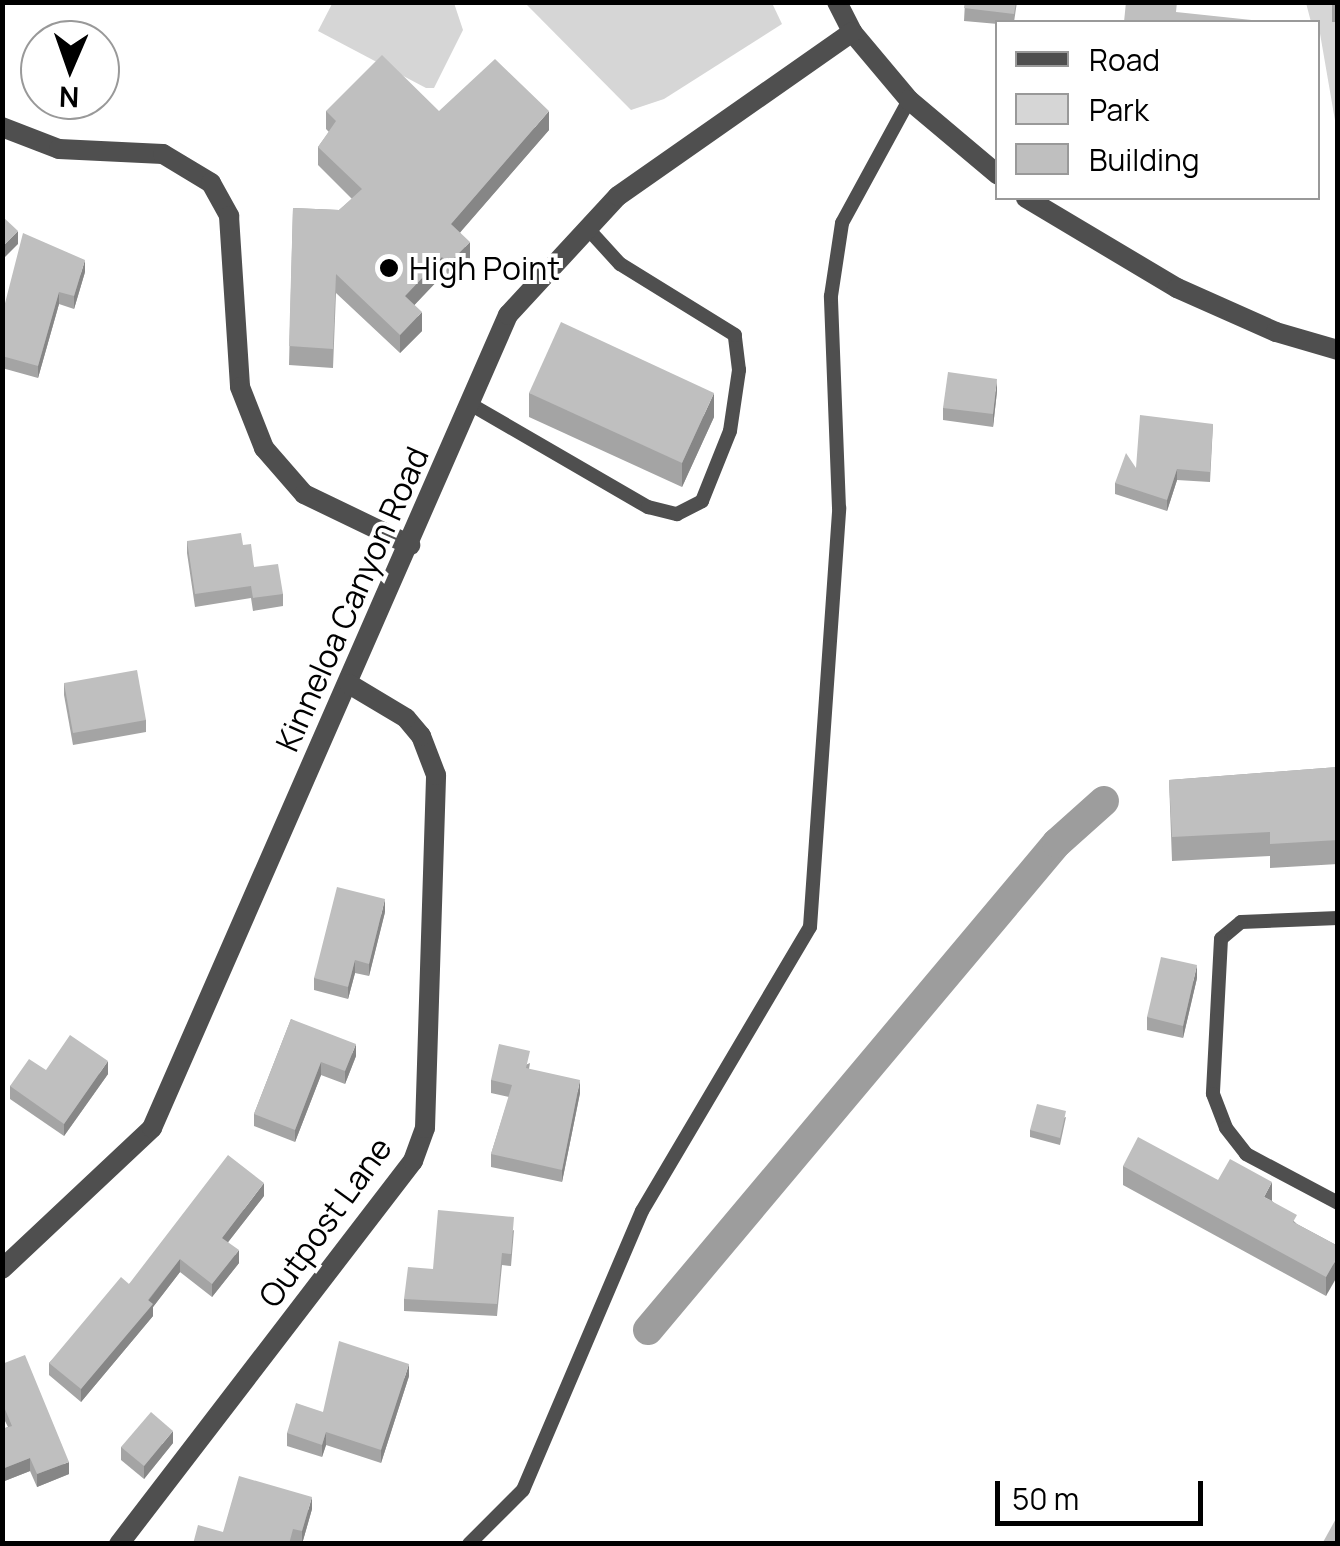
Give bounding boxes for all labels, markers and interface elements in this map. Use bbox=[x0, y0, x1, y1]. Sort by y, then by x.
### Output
north arrow bbox=[20, 20, 120, 120]
legend bbox=[995, 20, 1320, 200]
text: Road bbox=[1089, 39, 1160, 80]
text: N bbox=[58, 79, 80, 117]
text: Park bbox=[1089, 89, 1149, 130]
text: Building bbox=[1089, 139, 1200, 180]
place label: High Point bbox=[409, 249, 560, 287]
marker: High Point bbox=[378, 257, 400, 279]
street label: Kinneloa Canyon Road bbox=[268, 441, 436, 757]
street label: Outpost Lane bbox=[251, 1130, 399, 1314]
scale bar bbox=[1000, 1461, 1208, 1523]
text: 50 m bbox=[1012, 1478, 1079, 1519]

